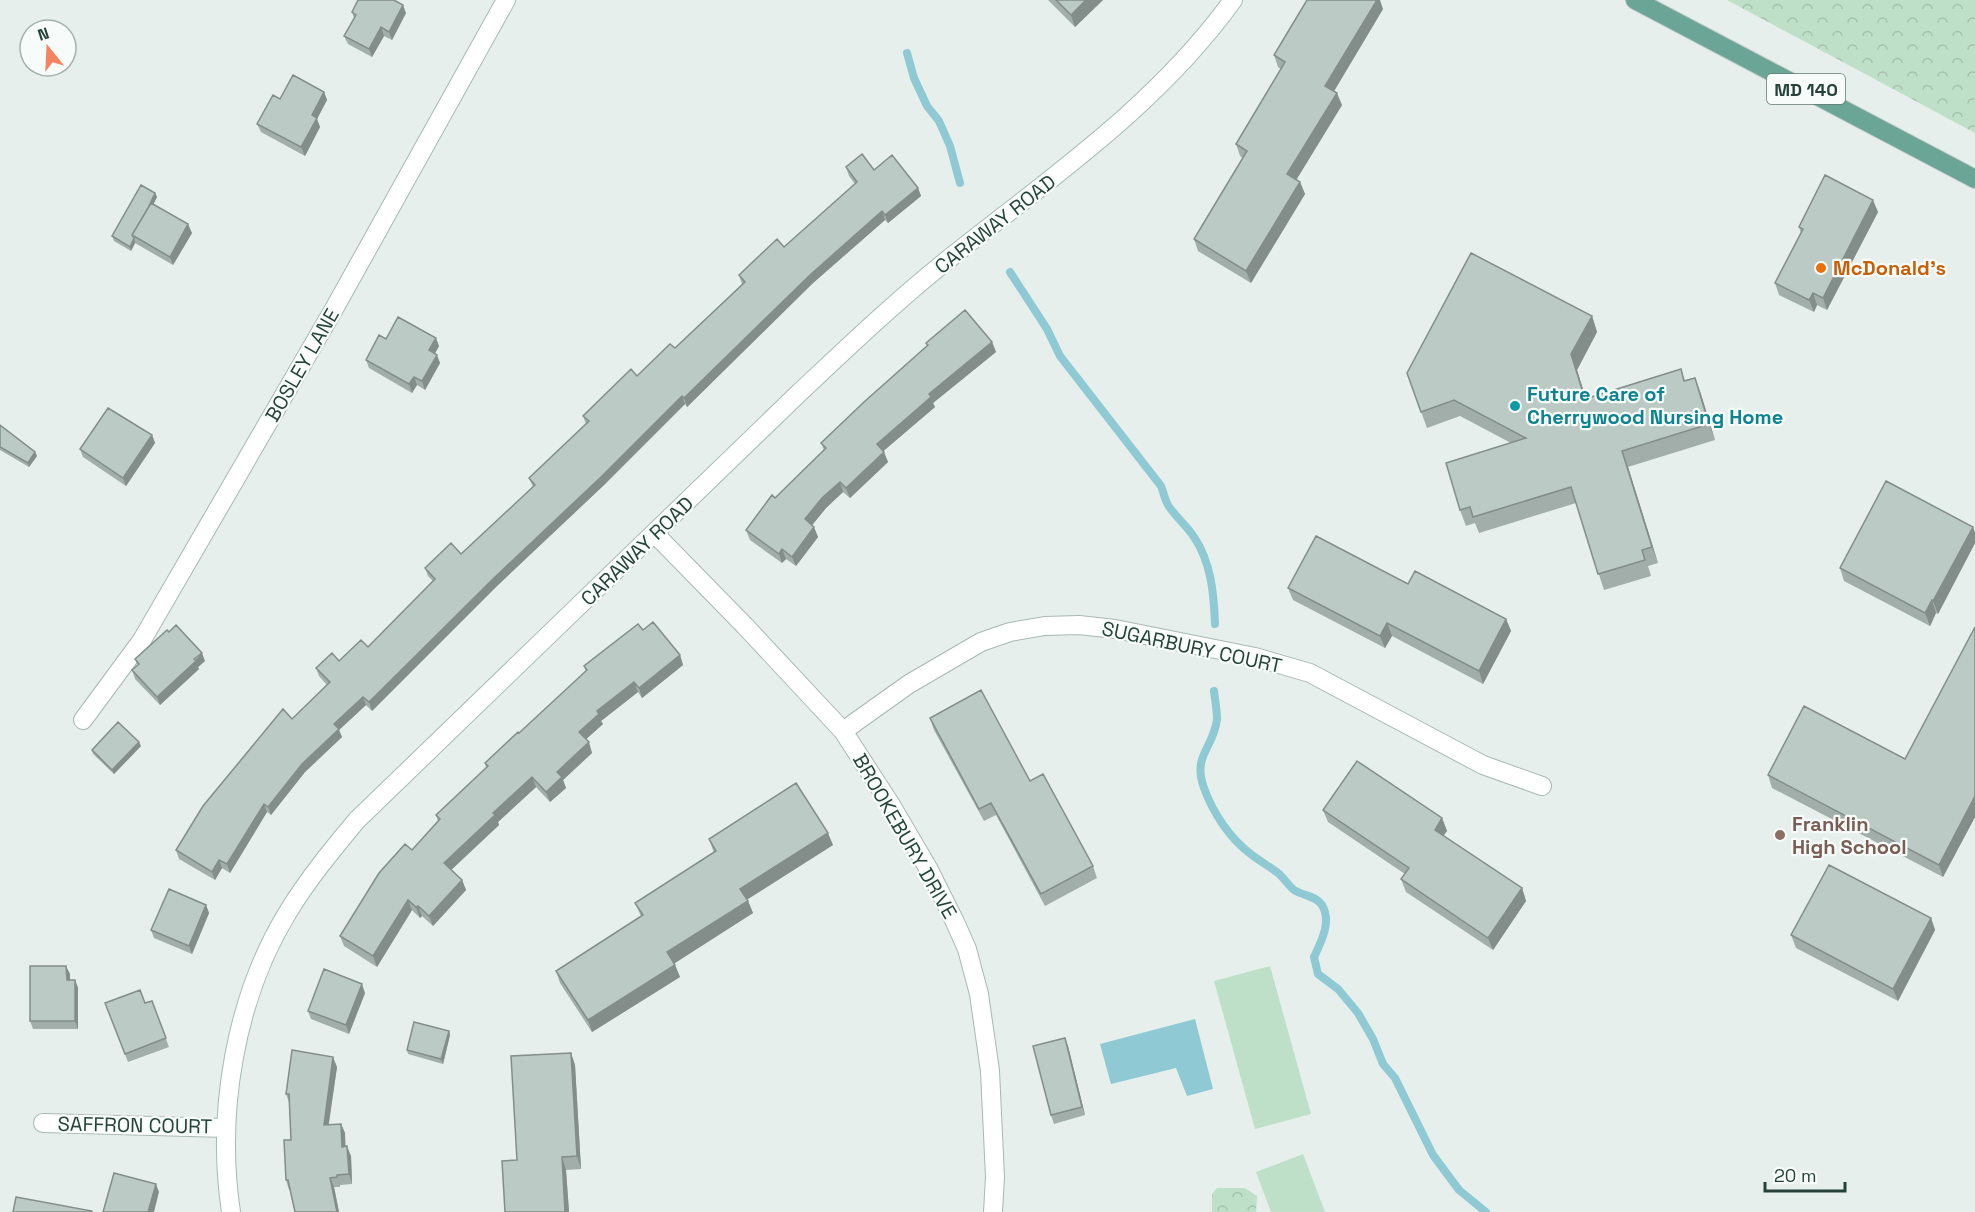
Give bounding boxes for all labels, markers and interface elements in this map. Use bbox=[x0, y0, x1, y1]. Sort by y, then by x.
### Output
north arrow bbox=[18, 18, 78, 78]
text: N bbox=[35, 23, 52, 46]
road number: MD 140 bbox=[1767, 74, 1845, 104]
street label: CARAWAY ROAD bbox=[929, 169, 1061, 279]
place label: McDonald's bbox=[1833, 255, 1946, 281]
marker: McDonald's bbox=[1814, 261, 1828, 275]
street label: BOSLEY LANE bbox=[259, 304, 345, 426]
place label: Future Care of Cherrywood Nursing Home bbox=[1527, 381, 1783, 430]
marker: Future Care of Cherrywood Nursing Home bbox=[1508, 399, 1522, 413]
street label: CARAWAY ROAD bbox=[575, 491, 699, 611]
street label: SUGARBURY COURT bbox=[1099, 615, 1285, 679]
street label: BROOKEBURY DRIVE bbox=[847, 749, 963, 923]
place label: Franklin High School bbox=[1792, 811, 1907, 860]
marker: Franklin High School bbox=[1773, 828, 1787, 842]
street label: SAFFRON COURT bbox=[58, 1111, 213, 1139]
scale bar bbox=[1765, 1155, 1844, 1193]
text: 20 m bbox=[1774, 1164, 1817, 1187]

